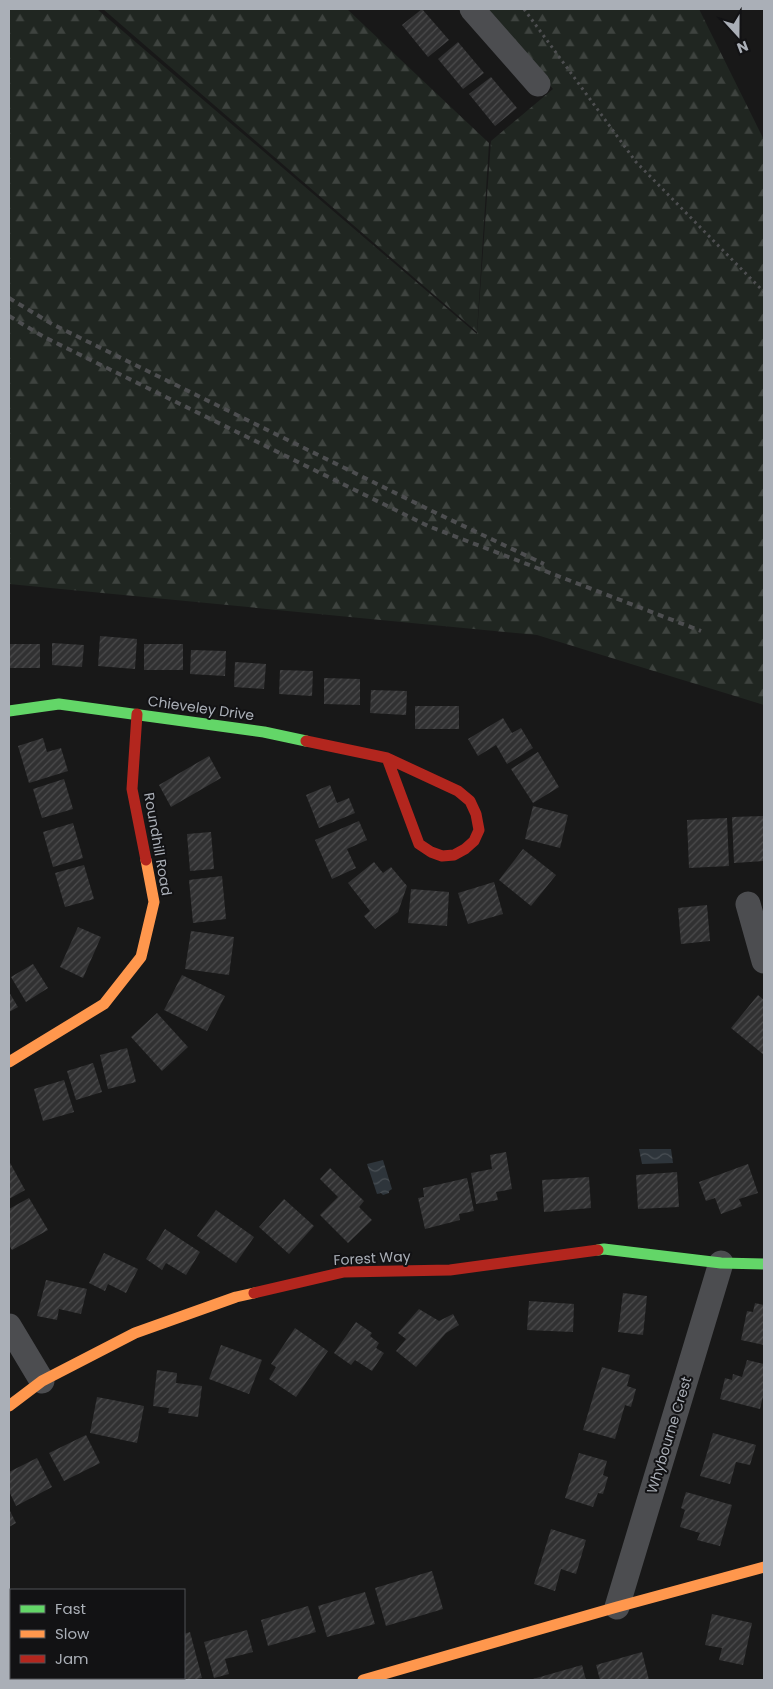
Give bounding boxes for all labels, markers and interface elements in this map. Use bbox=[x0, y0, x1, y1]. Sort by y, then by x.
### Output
north arrow bbox=[713, 10, 763, 60]
text: N bbox=[734, 36, 751, 58]
street label: Chieveley Drive bbox=[146, 691, 256, 725]
street label: Roundhill Road bbox=[139, 791, 177, 897]
street label: Forest Way bbox=[333, 1246, 411, 1270]
street label: Whybourne Crest bbox=[642, 1374, 696, 1496]
legend bbox=[10, 1589, 185, 1679]
text: Fast bbox=[55, 1598, 86, 1619]
text: Slow bbox=[55, 1623, 90, 1644]
text: Jam bbox=[55, 1648, 89, 1669]

